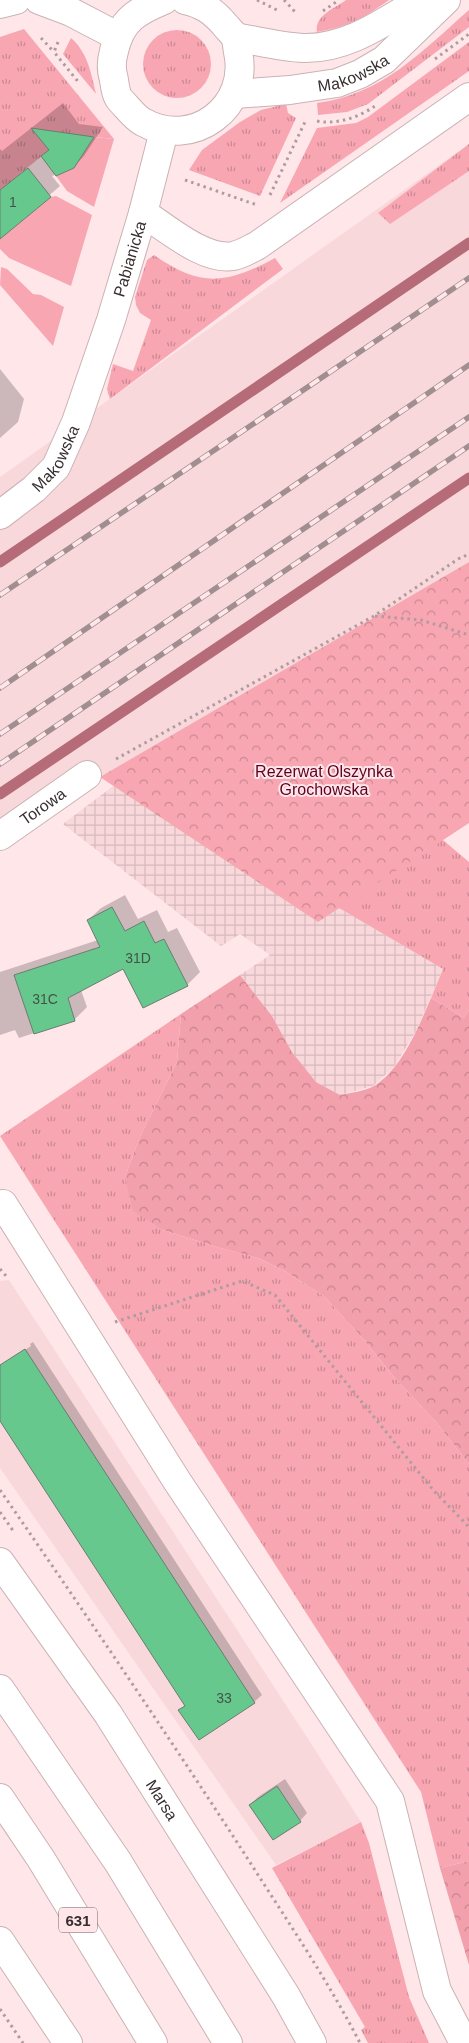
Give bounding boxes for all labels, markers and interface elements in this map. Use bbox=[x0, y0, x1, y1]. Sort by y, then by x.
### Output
street label: Makowska bbox=[316, 51, 392, 94]
house number: 1 bbox=[9, 194, 17, 210]
street label: Pabianicka bbox=[110, 219, 149, 299]
street label: Makowska bbox=[28, 422, 82, 495]
park label: Rezerwat Olszynka Grochowska bbox=[255, 763, 393, 798]
street label: Torowa bbox=[17, 784, 69, 828]
house number: 31D bbox=[125, 950, 151, 966]
house number: 31C bbox=[32, 991, 58, 1007]
house number: 33 bbox=[216, 1690, 232, 1706]
street label: Marsa bbox=[143, 1777, 181, 1823]
road number: 631 bbox=[59, 1908, 97, 1932]

